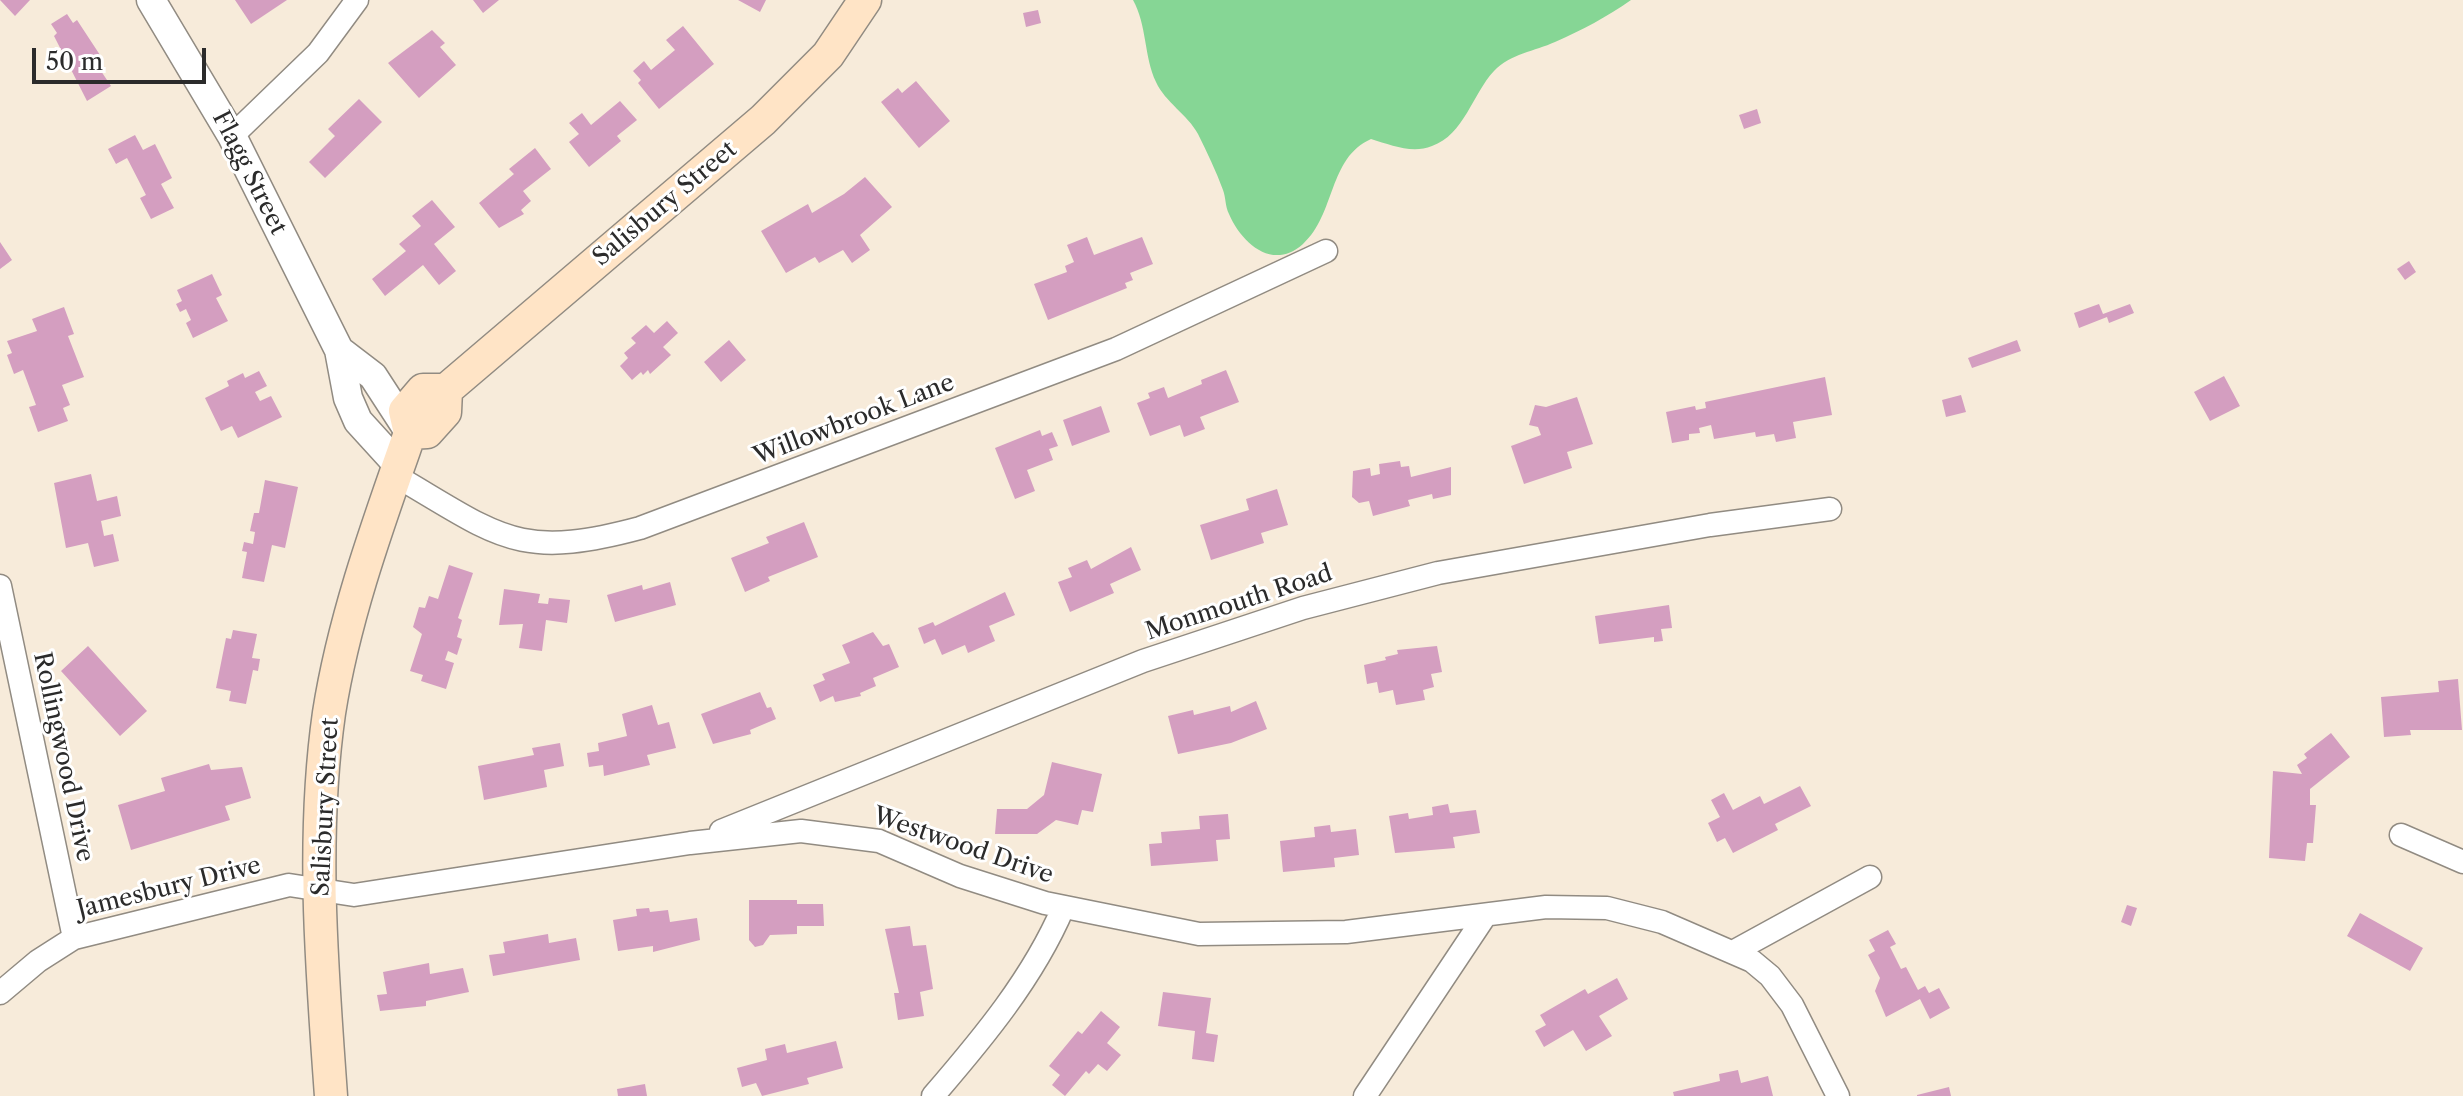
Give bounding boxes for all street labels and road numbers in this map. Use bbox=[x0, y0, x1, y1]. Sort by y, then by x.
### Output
street label: Flagg Street bbox=[206, 106, 292, 240]
street label: Salisbury Street bbox=[587, 135, 743, 273]
street label: Willowbrook Lane bbox=[750, 368, 958, 472]
street label: Monmouth Road bbox=[1142, 559, 1336, 647]
street label: Rollingwood Drive bbox=[27, 650, 99, 864]
street label: Salisbury Street bbox=[307, 717, 345, 897]
street label: Westwood Drive bbox=[869, 802, 1057, 890]
street label: Jamesbury Drive bbox=[74, 851, 264, 925]

